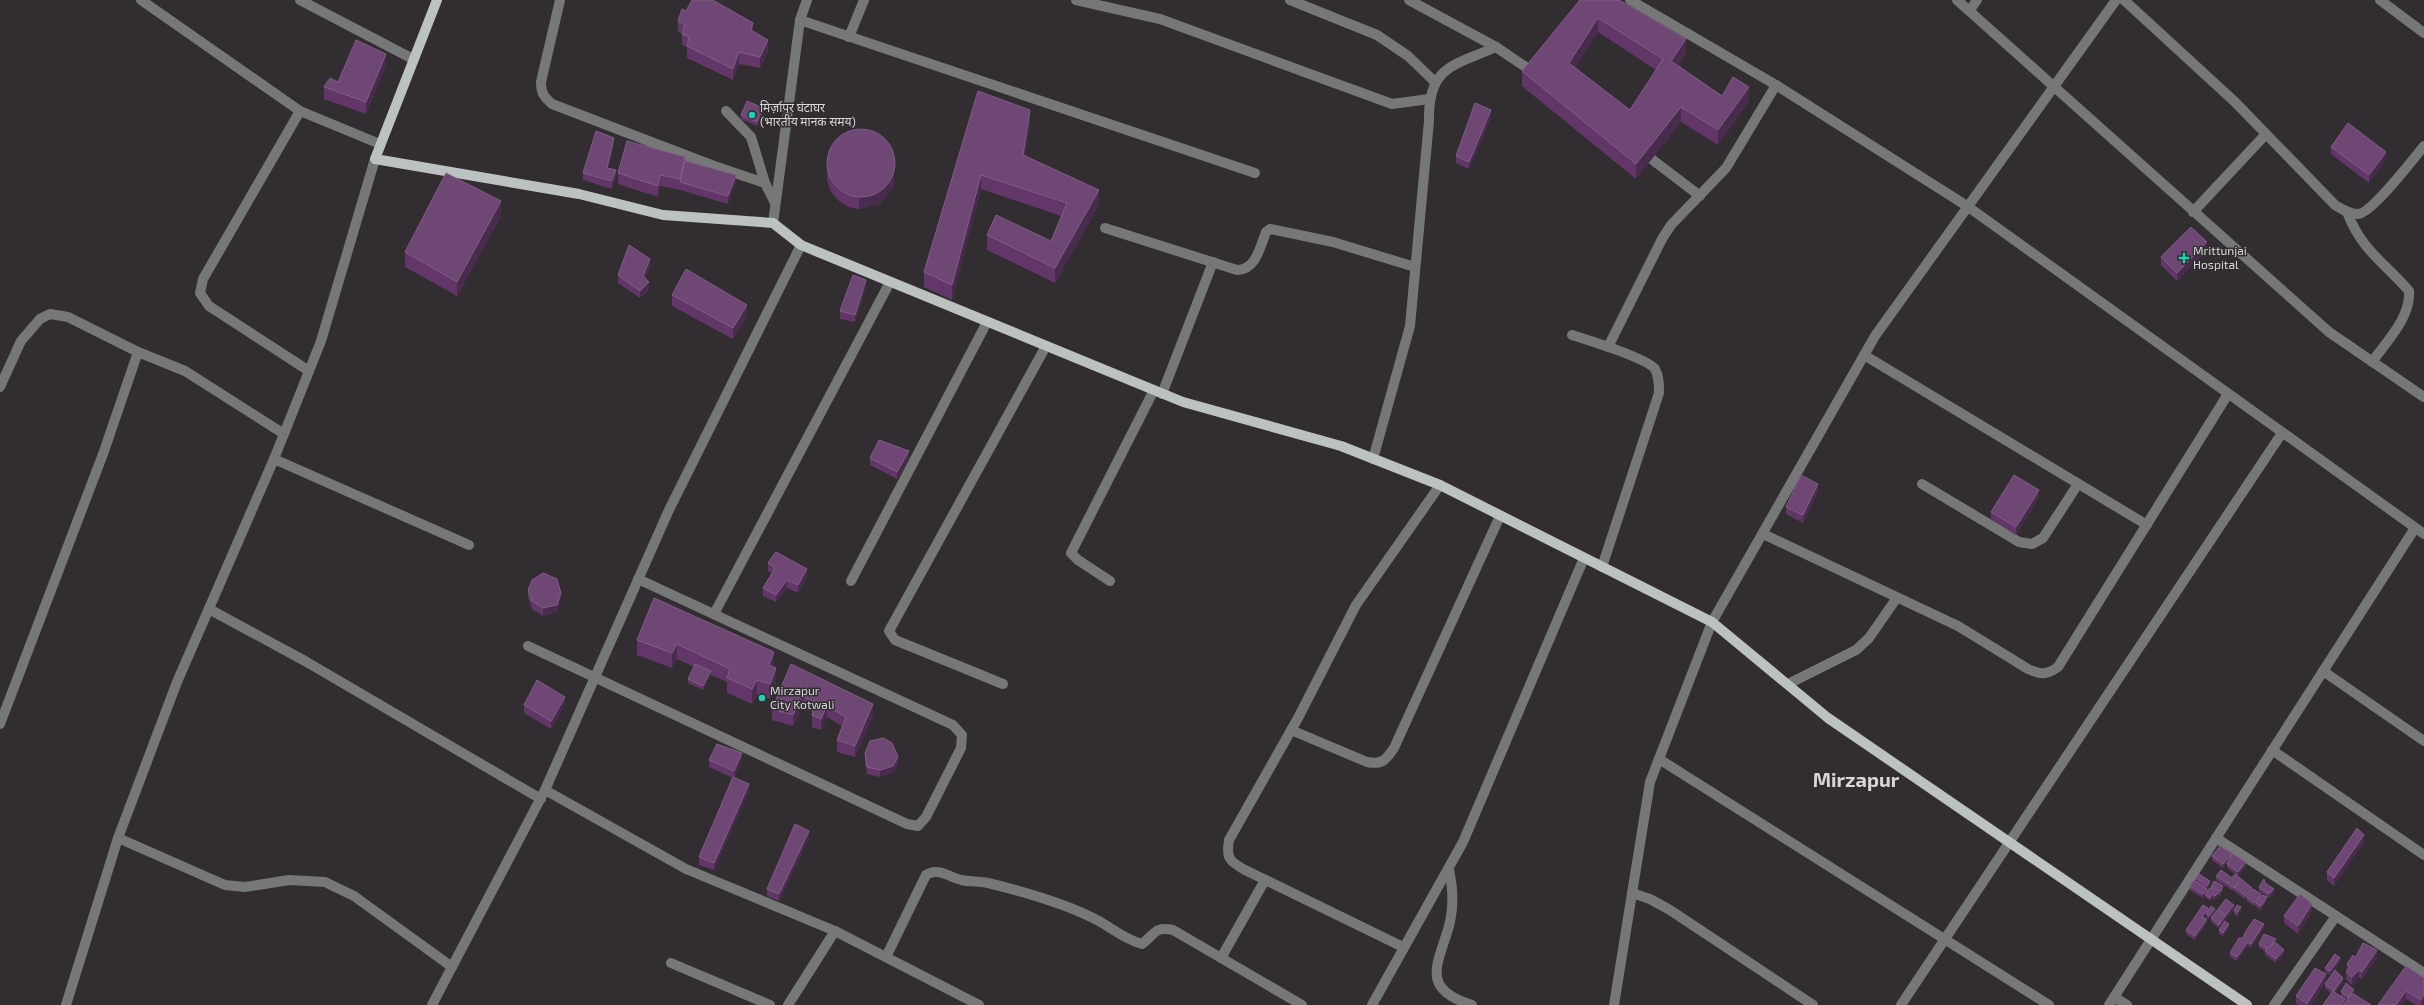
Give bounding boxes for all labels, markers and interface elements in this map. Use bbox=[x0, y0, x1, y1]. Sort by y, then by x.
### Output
place label: मिर्ज़ापुर घंटाघर (भारतीय मानक समय) bbox=[760, 100, 856, 128]
marker: मिर्ज़ापुर घंटाघर (भारतीय मानक समय) bbox=[747, 110, 757, 120]
place label: Mrittunjai Hospital bbox=[2193, 243, 2247, 271]
marker: Mrittunjai Hospital bbox=[2178, 252, 2190, 264]
place label: Mirzapur City Kotwali bbox=[770, 683, 834, 711]
marker: Mirzapur City Kotwali bbox=[757, 693, 767, 703]
district label: Mirzapur bbox=[1813, 767, 1900, 791]

